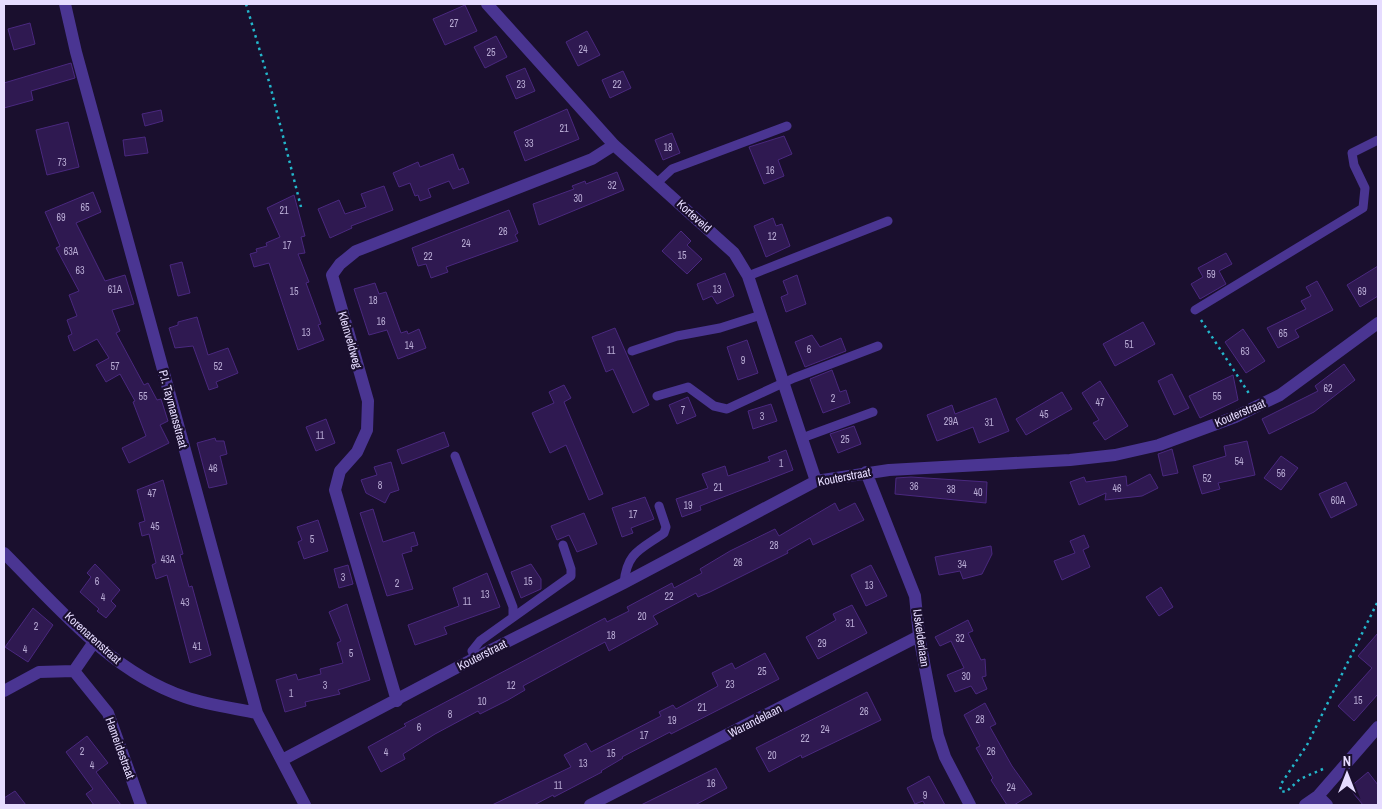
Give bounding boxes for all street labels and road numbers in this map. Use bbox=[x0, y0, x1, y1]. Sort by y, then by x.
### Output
street label: Korteveld bbox=[673, 196, 715, 236]
street label: Kleinveldweg bbox=[334, 310, 366, 371]
street label: P.I. Taymansstraat bbox=[155, 368, 191, 450]
street label: Kouterstraat bbox=[1212, 395, 1268, 431]
street label: Kouterstraat bbox=[816, 464, 872, 490]
street label: Korenarenstraat bbox=[61, 608, 125, 668]
street label: IJskelderlaan bbox=[909, 608, 933, 668]
street label: Kouterstraat bbox=[454, 636, 510, 674]
street label: Warandelaan bbox=[725, 701, 785, 741]
street label: Hameidestraat bbox=[101, 715, 139, 781]

